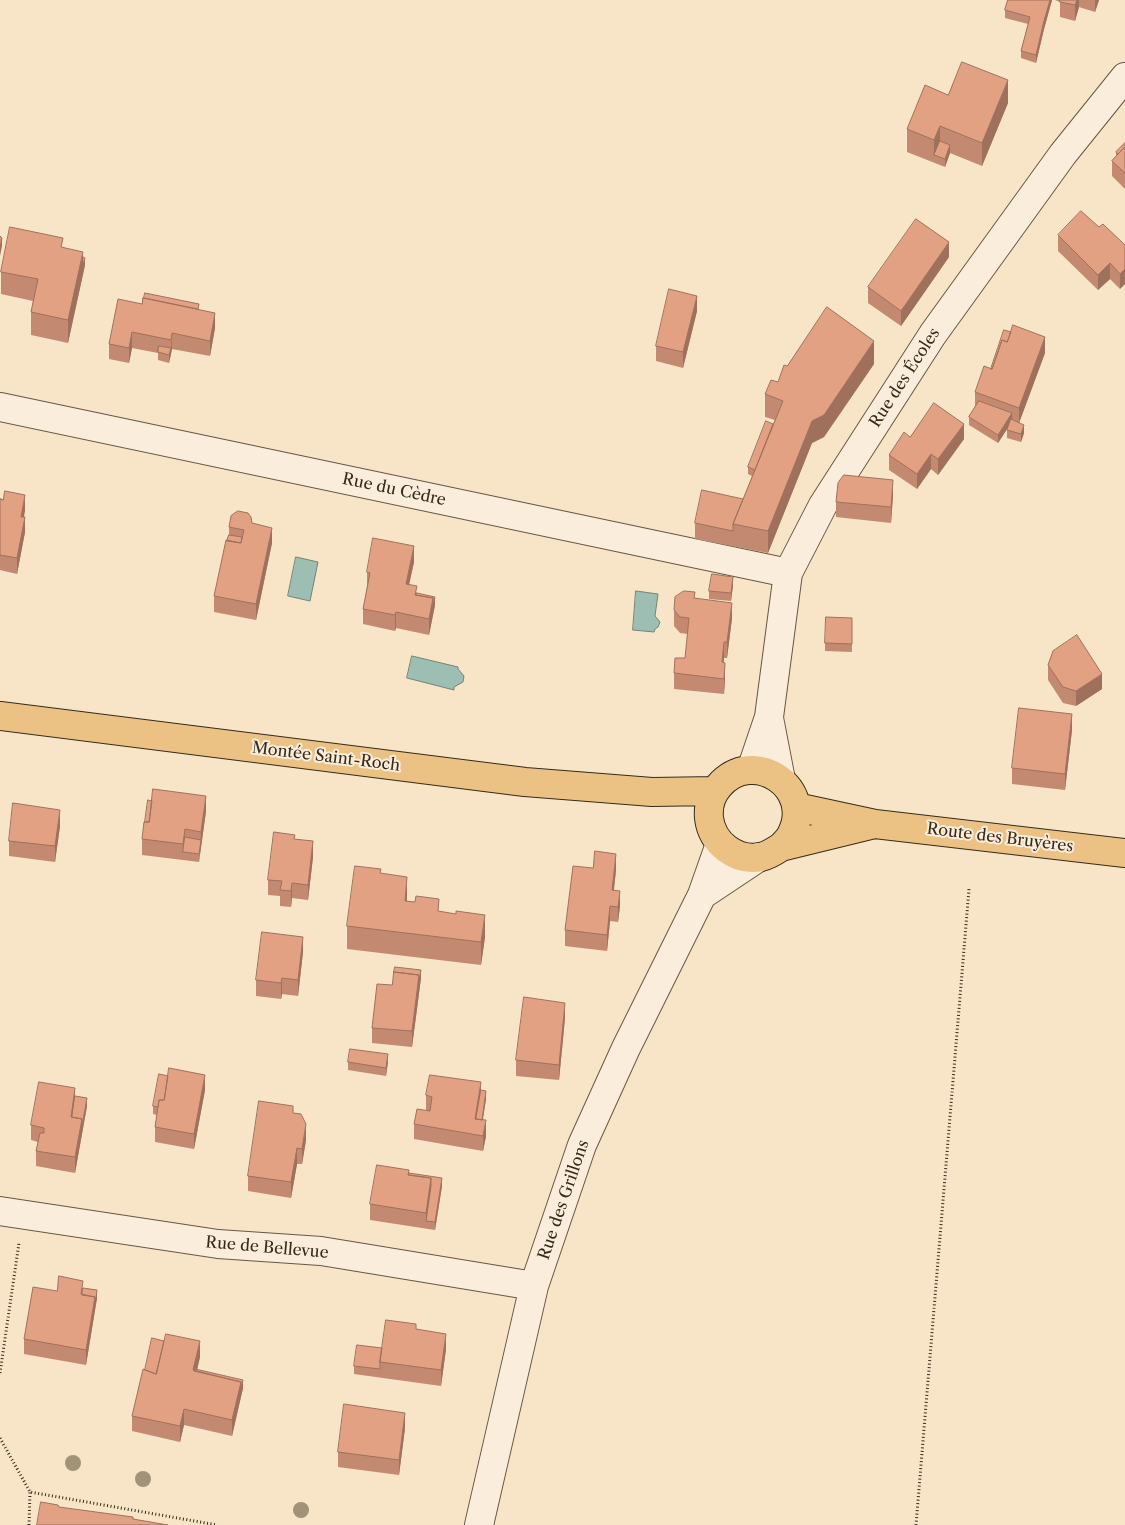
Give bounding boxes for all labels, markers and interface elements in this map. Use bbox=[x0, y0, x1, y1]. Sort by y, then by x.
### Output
street label: Rue des Écoles bbox=[866, 325, 944, 431]
street label: Rue du Cèdre bbox=[341, 470, 447, 510]
street label: Montée Saint-Roch bbox=[251, 738, 401, 776]
street label: Route des Bruyères bbox=[926, 819, 1074, 857]
street label: Rue des Grillons bbox=[534, 1138, 594, 1262]
street label: Rue de Bellevue bbox=[205, 1233, 329, 1263]

